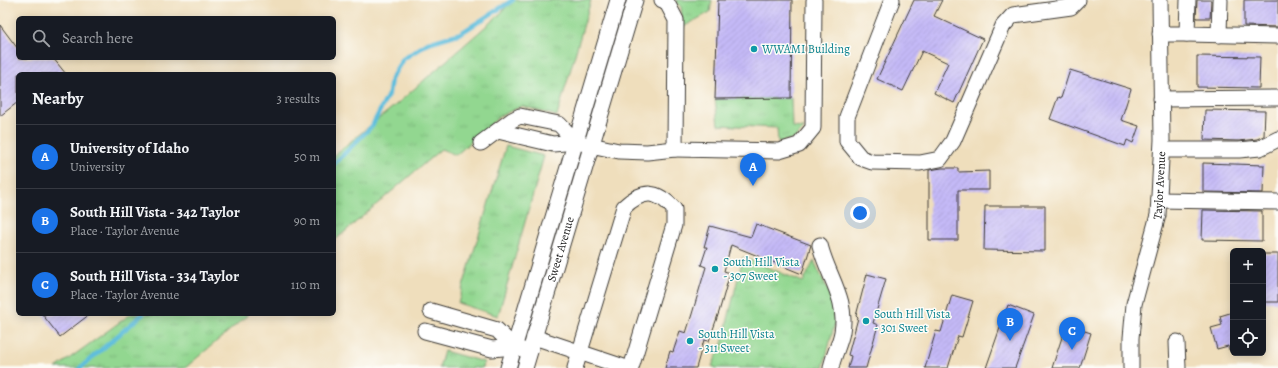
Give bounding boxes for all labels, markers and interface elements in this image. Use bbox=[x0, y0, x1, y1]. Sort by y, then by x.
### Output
search box bbox=[16, 16, 336, 60]
icon: search bbox=[30, 27, 52, 49]
text: Search here bbox=[62, 28, 133, 48]
place label: WWAMI Building bbox=[761, 41, 850, 57]
marker: WWAMI Building bbox=[749, 44, 759, 54]
text: Nearby bbox=[32, 87, 83, 110]
text: 3 results bbox=[276, 90, 320, 107]
text: University of Idaho bbox=[70, 138, 189, 158]
text: A bbox=[41, 148, 49, 165]
text: 50 m bbox=[294, 148, 320, 165]
street label: Taylor Avenue bbox=[1149, 151, 1169, 221]
pin: A bbox=[740, 153, 766, 186]
text: University bbox=[70, 158, 125, 175]
text: South Hill Vista - 342 Taylor bbox=[70, 202, 240, 222]
your location bbox=[850, 203, 870, 223]
text: B bbox=[41, 212, 49, 229]
text: 90 m bbox=[294, 212, 320, 229]
street label: Sweet Avenue bbox=[543, 215, 578, 284]
text: Place · Taylor Avenue bbox=[70, 222, 179, 239]
map controls bbox=[1230, 248, 1266, 356]
button: + bbox=[1230, 248, 1266, 284]
place label: South Hill Vista - 307 Sweet bbox=[723, 254, 800, 284]
marker: South Hill Vista - 307 Sweet bbox=[710, 264, 720, 274]
text: South Hill Vista - 334 Taylor bbox=[70, 266, 239, 286]
text: C bbox=[41, 276, 49, 293]
text: 110 m bbox=[291, 276, 320, 293]
button: − bbox=[1230, 284, 1266, 320]
text: Place · Taylor Avenue bbox=[70, 286, 179, 303]
place label: South Hill Vista - 301 Sweet bbox=[874, 306, 951, 336]
pin: B bbox=[997, 308, 1023, 341]
marker: South Hill Vista - 301 Sweet bbox=[861, 316, 871, 326]
pin: C bbox=[1059, 317, 1085, 350]
button: locate bbox=[1230, 320, 1266, 356]
place label: South Hill Vista - 311 Sweet bbox=[698, 326, 775, 356]
marker: South Hill Vista - 311 Sweet bbox=[685, 336, 695, 346]

